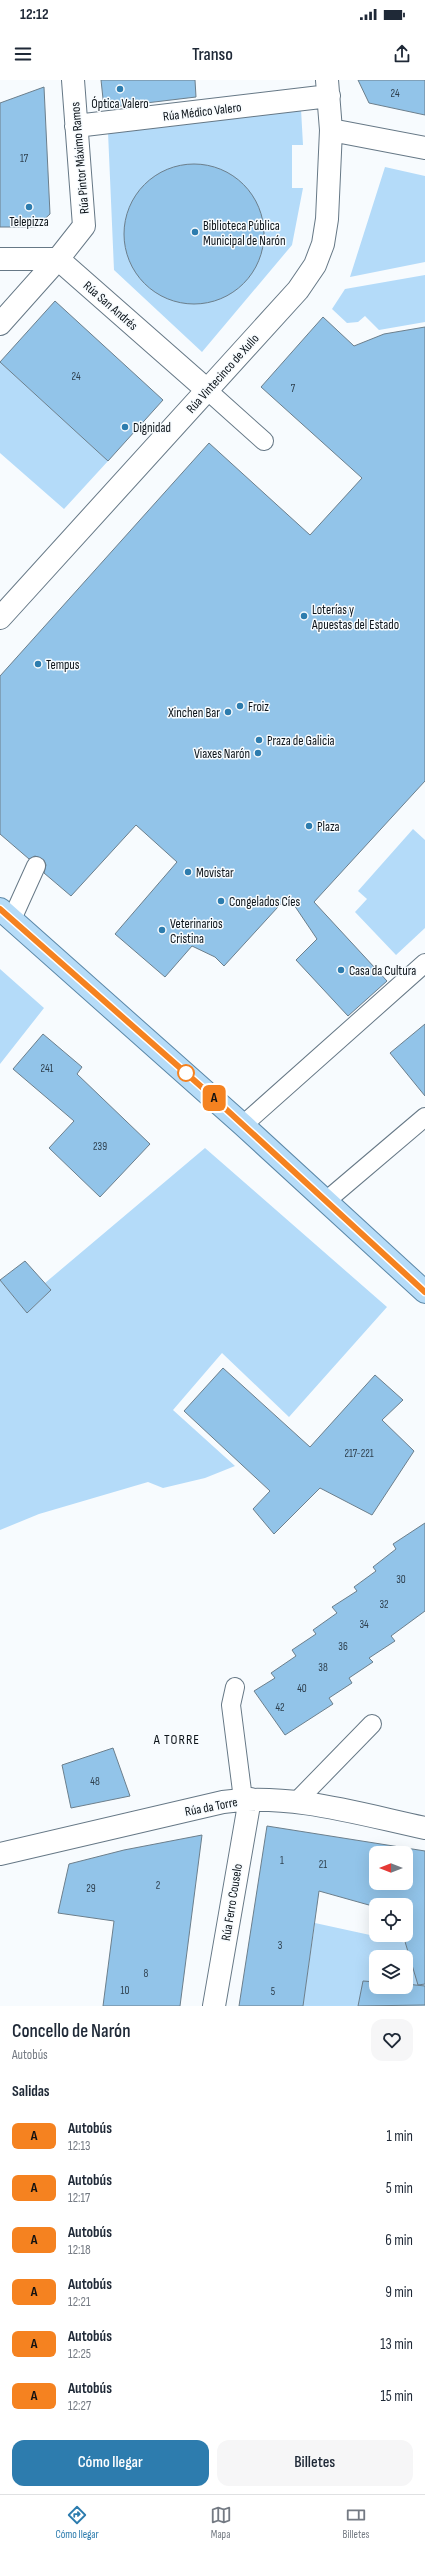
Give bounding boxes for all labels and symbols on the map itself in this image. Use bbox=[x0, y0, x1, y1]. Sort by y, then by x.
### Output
marker: Óptica Valero bbox=[115, 84, 125, 94]
house number: 24 bbox=[390, 87, 400, 100]
place label: Óptica Valero bbox=[91, 96, 149, 112]
street label: Rúa Médico Valero bbox=[162, 99, 242, 125]
street label: Rúa Pintor Máximo Ramos bbox=[67, 101, 93, 214]
house number: 17 bbox=[20, 152, 29, 165]
marker: Telepizza bbox=[24, 202, 34, 212]
place label: Telepizza bbox=[9, 214, 49, 230]
place label: Biblioteca Pública Municipal de Narón bbox=[203, 218, 285, 249]
marker: Biblioteca Pública Municipal de Narón bbox=[190, 227, 200, 237]
street label: Rúa San Andrés bbox=[80, 278, 141, 334]
street label: Rúa Vintecinco de Xullo bbox=[183, 331, 263, 417]
house number: 24 bbox=[71, 370, 81, 383]
house number: 7 bbox=[291, 382, 296, 395]
place label: Dignidad bbox=[133, 420, 171, 436]
marker: Dignidad bbox=[120, 422, 130, 432]
place label: Loterías y Apuestas del Estado bbox=[311, 602, 399, 633]
marker: Loterías y Apuestas del Estado bbox=[299, 611, 309, 621]
place label: Tempus bbox=[46, 657, 80, 673]
marker: Tempus bbox=[33, 659, 43, 669]
place label: Froiz bbox=[248, 699, 269, 715]
marker: Froiz bbox=[235, 701, 245, 711]
place label: Xinchen Bar bbox=[167, 705, 220, 721]
marker: Xinchen Bar bbox=[223, 707, 233, 717]
place label: Praza de Galicia bbox=[267, 733, 335, 749]
marker: Praza de Galicia bbox=[254, 735, 264, 745]
place label: Viaxes Narón bbox=[194, 746, 250, 762]
marker: Viaxes Narón bbox=[253, 748, 263, 758]
place label: Plaza bbox=[317, 819, 340, 835]
marker: Plaza bbox=[304, 821, 314, 831]
place label: Movistar bbox=[196, 865, 234, 881]
marker: Movistar bbox=[183, 867, 193, 877]
place label: Congelados Cíes bbox=[229, 894, 300, 910]
marker: Congelados Cíes bbox=[216, 896, 226, 906]
place label: Veterinarios Cristina bbox=[170, 916, 223, 947]
marker: Veterinarios Cristina bbox=[157, 925, 167, 935]
place label: Casa da Cultura bbox=[349, 963, 416, 979]
marker: Casa da Cultura bbox=[336, 965, 346, 975]
house number: 241 bbox=[41, 1062, 54, 1075]
unlabelled marker bbox=[177, 1064, 195, 1082]
line badge: A bbox=[201, 1085, 227, 1111]
house number: 239 bbox=[93, 1140, 107, 1153]
house number: 217-221 bbox=[344, 1447, 374, 1460]
house number: 30 bbox=[396, 1573, 406, 1586]
house number: 32 bbox=[379, 1598, 389, 1611]
house number: 34 bbox=[359, 1618, 369, 1631]
house number: 36 bbox=[338, 1640, 348, 1653]
house number: 38 bbox=[318, 1661, 328, 1674]
house number: 40 bbox=[297, 1682, 307, 1695]
house number: 42 bbox=[275, 1701, 285, 1714]
district label: A TORRE bbox=[153, 1731, 200, 1748]
house number: 48 bbox=[90, 1775, 100, 1788]
street label: Rúa da Torre bbox=[183, 1794, 239, 1820]
north arrow bbox=[369, 1846, 413, 1890]
house number: 1 bbox=[280, 1854, 284, 1867]
house number: 21 bbox=[319, 1858, 327, 1871]
street label: Rúa Ferro Couselo bbox=[218, 1862, 246, 1942]
house number: 2 bbox=[156, 1879, 161, 1892]
house number: 29 bbox=[86, 1882, 96, 1895]
house number: 3 bbox=[278, 1939, 283, 1952]
house number: 8 bbox=[144, 1967, 149, 1980]
house number: 10 bbox=[121, 1984, 129, 1997]
house number: 5 bbox=[271, 1985, 275, 1998]

